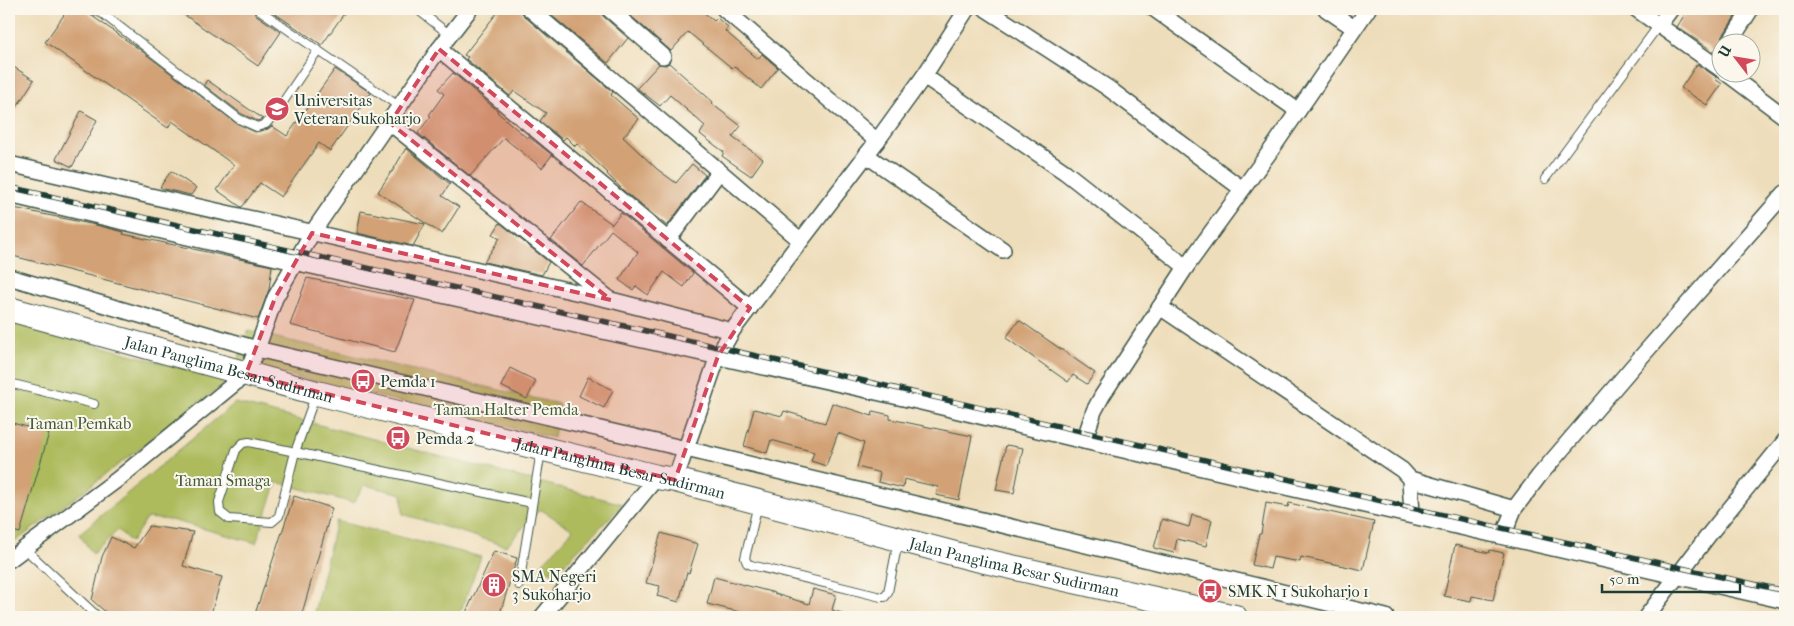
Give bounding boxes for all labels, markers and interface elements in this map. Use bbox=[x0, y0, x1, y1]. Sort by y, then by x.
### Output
north arrow bbox=[1712, 32, 1762, 82]
text: U bbox=[1715, 42, 1735, 61]
place label: Universitas Veteran Sukoharjo bbox=[293, 91, 421, 128]
school or university icon: Universitas Veteran Sukoharjo bbox=[264, 96, 290, 122]
street label: Jalan Panglima Besar Sudirman bbox=[121, 331, 336, 407]
bus stop icon: Pemda 1 bbox=[350, 368, 376, 394]
place label: Pemda 1 bbox=[380, 372, 436, 391]
park label: Taman Halter Pemda bbox=[433, 400, 579, 419]
park label: Taman Pemkab bbox=[27, 414, 131, 433]
bus stop icon: Pemda 2 bbox=[385, 425, 411, 451]
place label: Pemda 2 bbox=[416, 429, 474, 448]
street label: Jalan Panglima Besar Sudirman bbox=[512, 433, 728, 503]
park label: Taman Smaga bbox=[175, 471, 271, 490]
street label: Jalan Panglima Besar Sudirman bbox=[905, 533, 1122, 601]
scale bar bbox=[1602, 561, 1739, 593]
place label: SMA Negeri 3 Sukoharjo bbox=[512, 567, 597, 604]
text: 50 m bbox=[1609, 570, 1640, 588]
building icon: SMA Negeri 3 Sukoharjo bbox=[481, 572, 507, 598]
bus stop icon: SMK N 1 Sukoharjo 1 bbox=[1197, 578, 1223, 604]
place label: SMK N 1 Sukoharjo 1 bbox=[1228, 582, 1369, 601]

